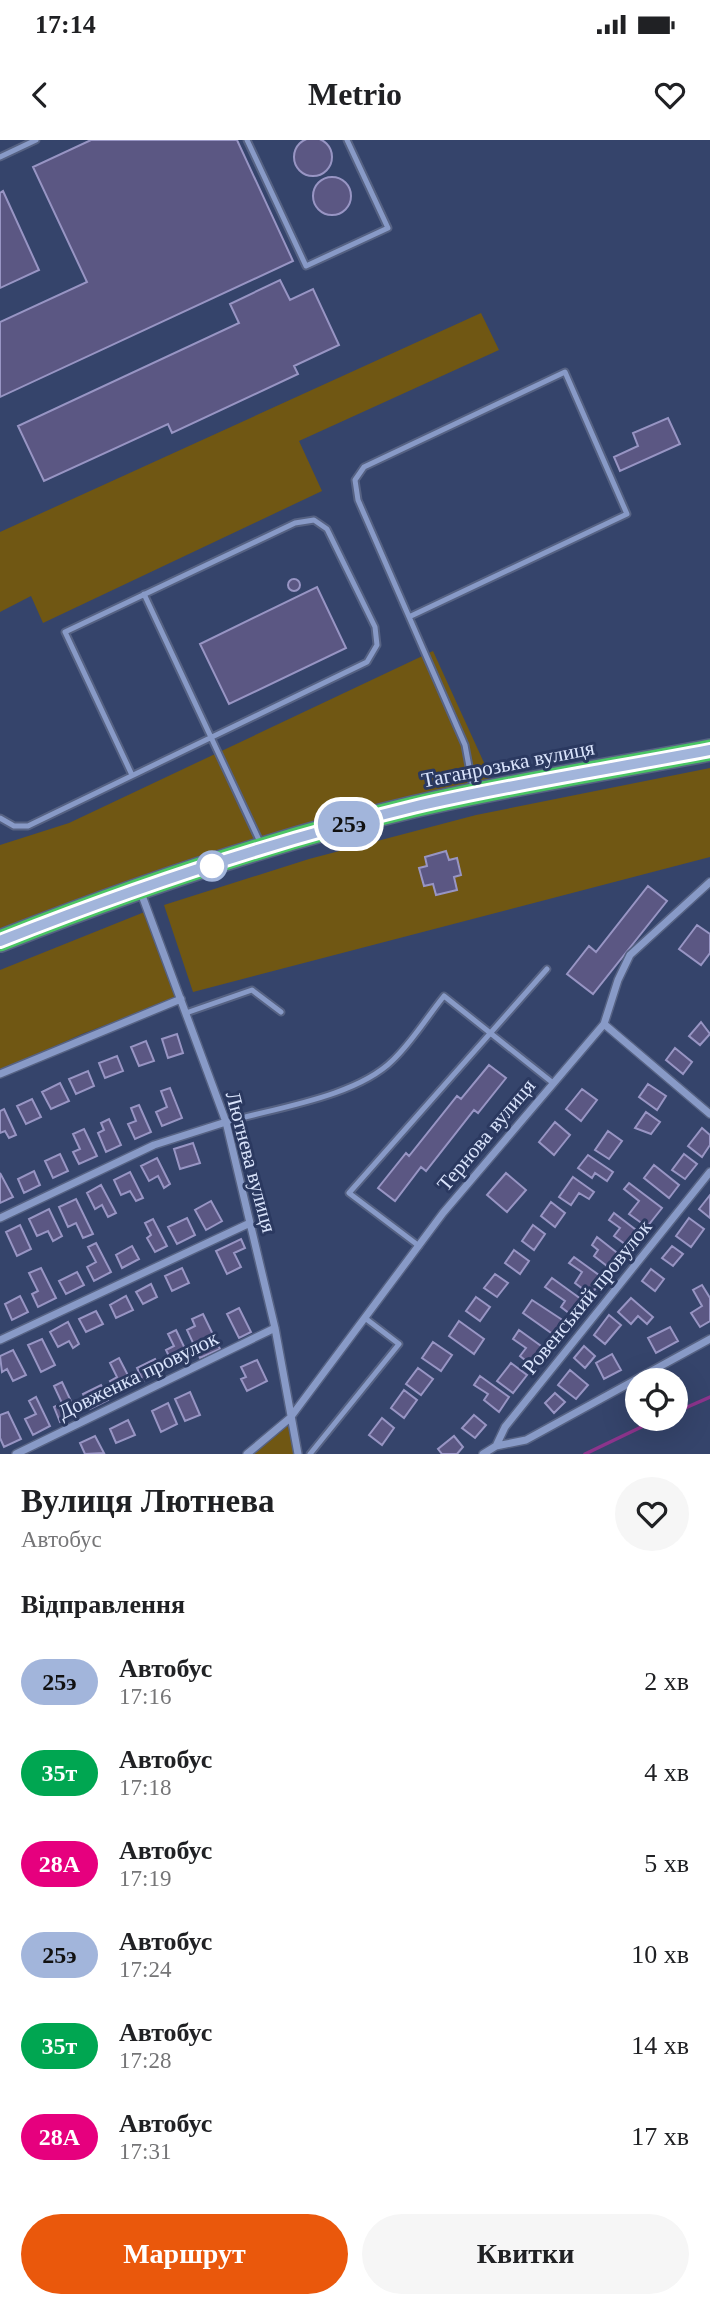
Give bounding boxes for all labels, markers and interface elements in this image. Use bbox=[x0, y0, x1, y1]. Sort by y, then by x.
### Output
text: 17:14 bbox=[35, 10, 96, 39]
icon: back bbox=[21, 76, 59, 114]
text: Metrio bbox=[308, 76, 402, 112]
icon: heart bbox=[651, 76, 689, 114]
street label: Таганрозька вулиця bbox=[420, 735, 597, 793]
line badge: 25э bbox=[309, 801, 389, 847]
text: 25э bbox=[332, 811, 366, 837]
unlabelled marker bbox=[197, 851, 227, 881]
street label: Тернова вулиця bbox=[432, 1074, 540, 1196]
street label: Лютнева вулиця bbox=[221, 1089, 281, 1235]
street label: Ровенський провулок bbox=[518, 1215, 657, 1379]
street label: Довженка провулок bbox=[54, 1325, 223, 1424]
map controls bbox=[625, 1368, 688, 1431]
button: locate bbox=[625, 1368, 688, 1431]
button: heart bbox=[615, 1477, 689, 1551]
text: Вулиця Лютнева bbox=[21, 1483, 274, 1519]
text: Автобус bbox=[21, 1527, 102, 1552]
text: Відправлення bbox=[21, 1590, 185, 1619]
text: Автобус bbox=[119, 1654, 212, 1683]
text: 2 хв bbox=[644, 1667, 689, 1696]
text: 25э bbox=[42, 1669, 77, 1695]
text: 17:16 bbox=[119, 1684, 171, 1709]
text: Автобус bbox=[119, 1745, 212, 1774]
text: 4 хв bbox=[644, 1758, 689, 1787]
text: 35т bbox=[42, 1760, 77, 1786]
text: 17:18 bbox=[119, 1775, 171, 1800]
text: Автобус bbox=[119, 1836, 212, 1865]
text: 5 хв bbox=[644, 1849, 689, 1878]
text: 28А bbox=[39, 1851, 80, 1877]
text: 17:19 bbox=[119, 1866, 171, 1891]
text: Автобус bbox=[119, 1927, 212, 1956]
text: 10 хв bbox=[631, 1940, 689, 1969]
text: 25э bbox=[42, 1942, 77, 1968]
text: 17:24 bbox=[119, 1957, 171, 1982]
text: Автобус bbox=[119, 2018, 212, 2047]
text: 14 хв bbox=[631, 2031, 689, 2060]
text: 35т bbox=[42, 2033, 77, 2059]
text: 17:28 bbox=[119, 2048, 171, 2073]
text: Автобус bbox=[119, 2109, 212, 2138]
text: 17 хв bbox=[631, 2122, 689, 2151]
text: 28А bbox=[39, 2124, 80, 2150]
text: 17:31 bbox=[119, 2139, 171, 2164]
button: Маршрут bbox=[21, 2214, 348, 2294]
button: Квитки bbox=[362, 2214, 689, 2294]

